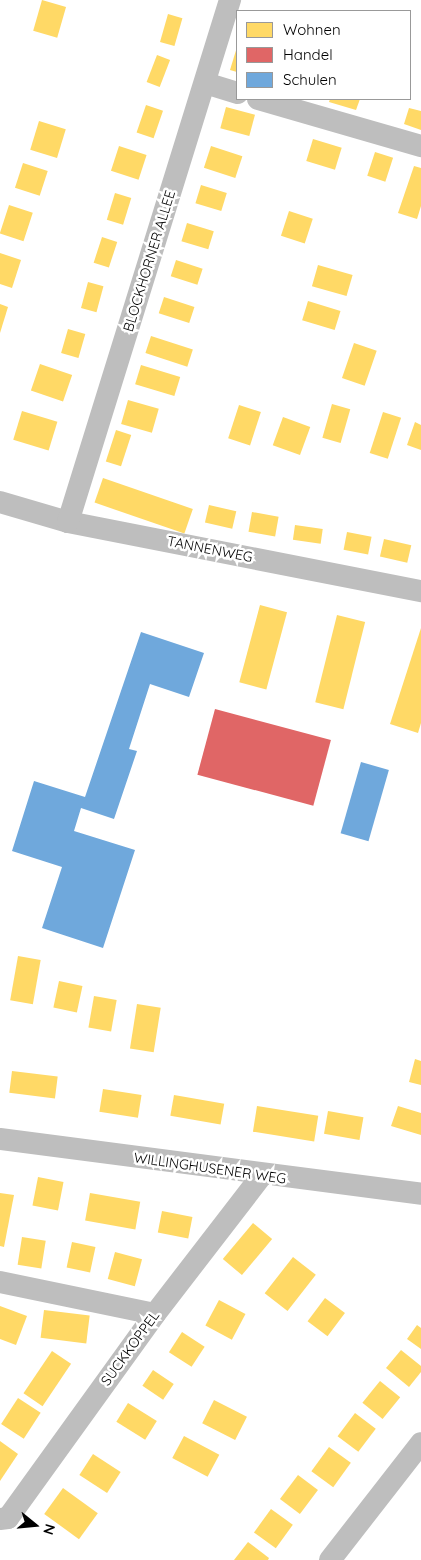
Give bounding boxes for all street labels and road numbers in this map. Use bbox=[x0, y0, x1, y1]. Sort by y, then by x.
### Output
street label: BLOCKHORNER ALLEE bbox=[119, 188, 179, 334]
street label: TANNENWEG bbox=[166, 532, 254, 566]
street label: WILLINGHUSENER WEG bbox=[133, 1149, 287, 1187]
street label: SUCKKOPPEL bbox=[97, 1307, 163, 1389]

